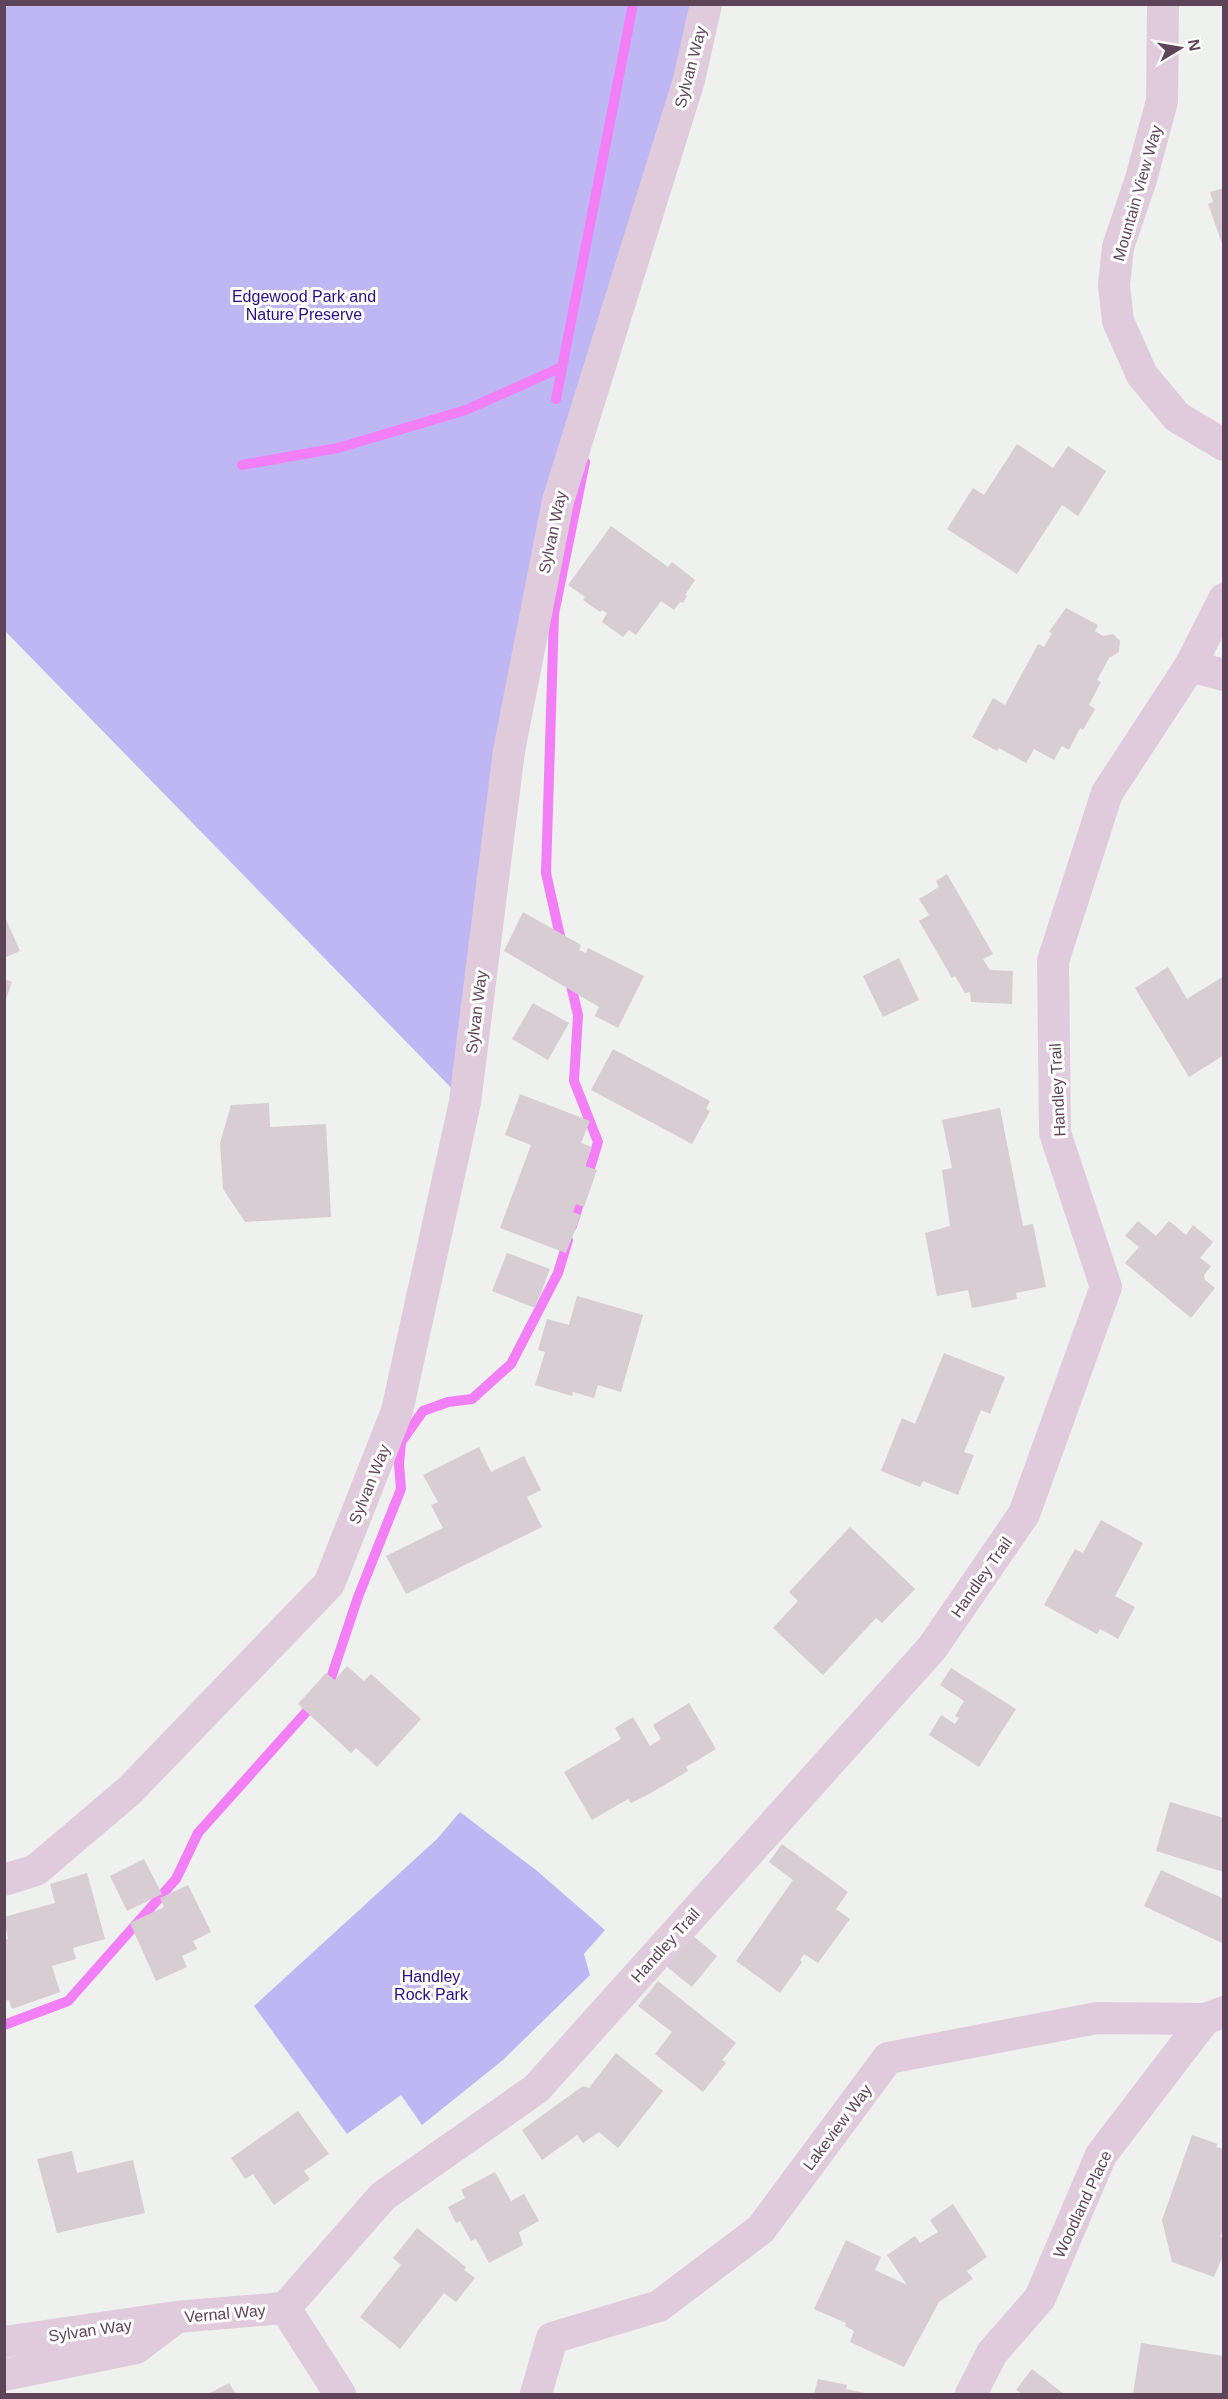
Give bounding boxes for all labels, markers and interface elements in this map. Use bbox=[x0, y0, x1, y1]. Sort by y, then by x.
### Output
north arrow bbox=[1150, 18, 1210, 78]
street label: Sylvan Way bbox=[671, 24, 710, 110]
text: N bbox=[1185, 38, 1204, 53]
street label: Mountain View Way bbox=[1110, 123, 1165, 263]
park label: Edgewood Park and Nature Preserve bbox=[232, 288, 376, 323]
street label: Sylvan Way bbox=[535, 489, 570, 575]
street label: Sylvan Way bbox=[463, 969, 490, 1055]
street label: Handley Trail bbox=[1047, 1043, 1068, 1137]
street label: Sylvan Way bbox=[346, 1442, 393, 1526]
street label: Handley Trail bbox=[948, 1534, 1015, 1620]
street label: Handley Trail bbox=[628, 1905, 703, 1986]
park label: Handley Rock Park bbox=[394, 1968, 469, 2003]
street label: Lakeview Way bbox=[800, 2081, 875, 2173]
street label: Woodland Place bbox=[1050, 2148, 1115, 2260]
street label: Vernal Way bbox=[184, 2301, 266, 2326]
street label: Sylvan Way bbox=[47, 2316, 133, 2345]

